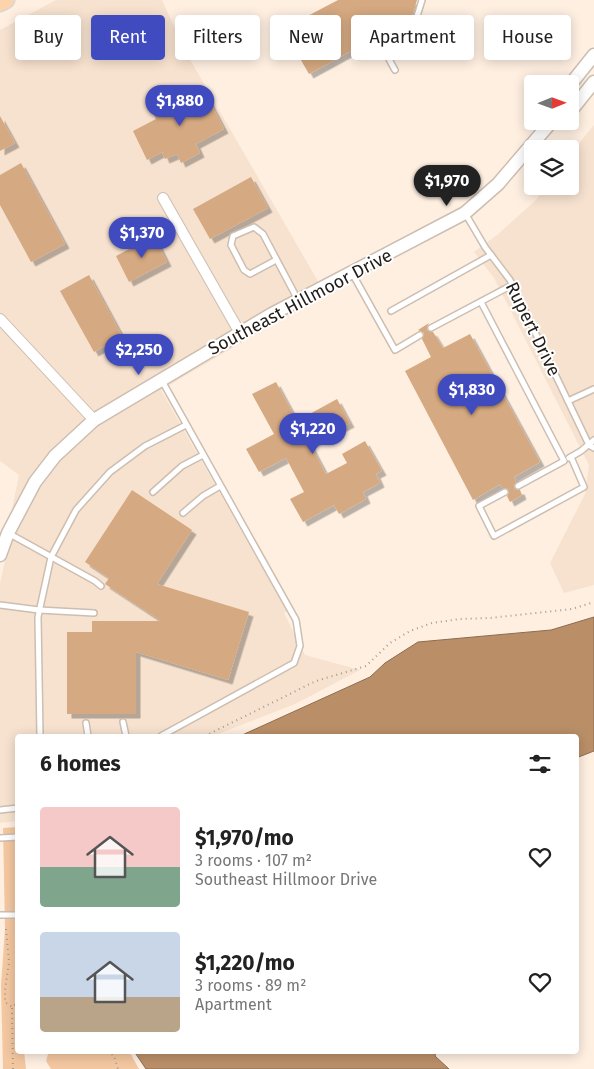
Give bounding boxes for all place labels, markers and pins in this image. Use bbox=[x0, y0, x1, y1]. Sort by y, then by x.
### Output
pin: $1,880 bbox=[139, 84, 221, 127]
pin: $1,970 bbox=[406, 164, 488, 207]
pin: $1,370 bbox=[101, 216, 183, 259]
pin: $2,250 bbox=[98, 334, 180, 376]
pin: $1,830 bbox=[431, 374, 513, 416]
pin: $1,220 bbox=[272, 412, 354, 455]

